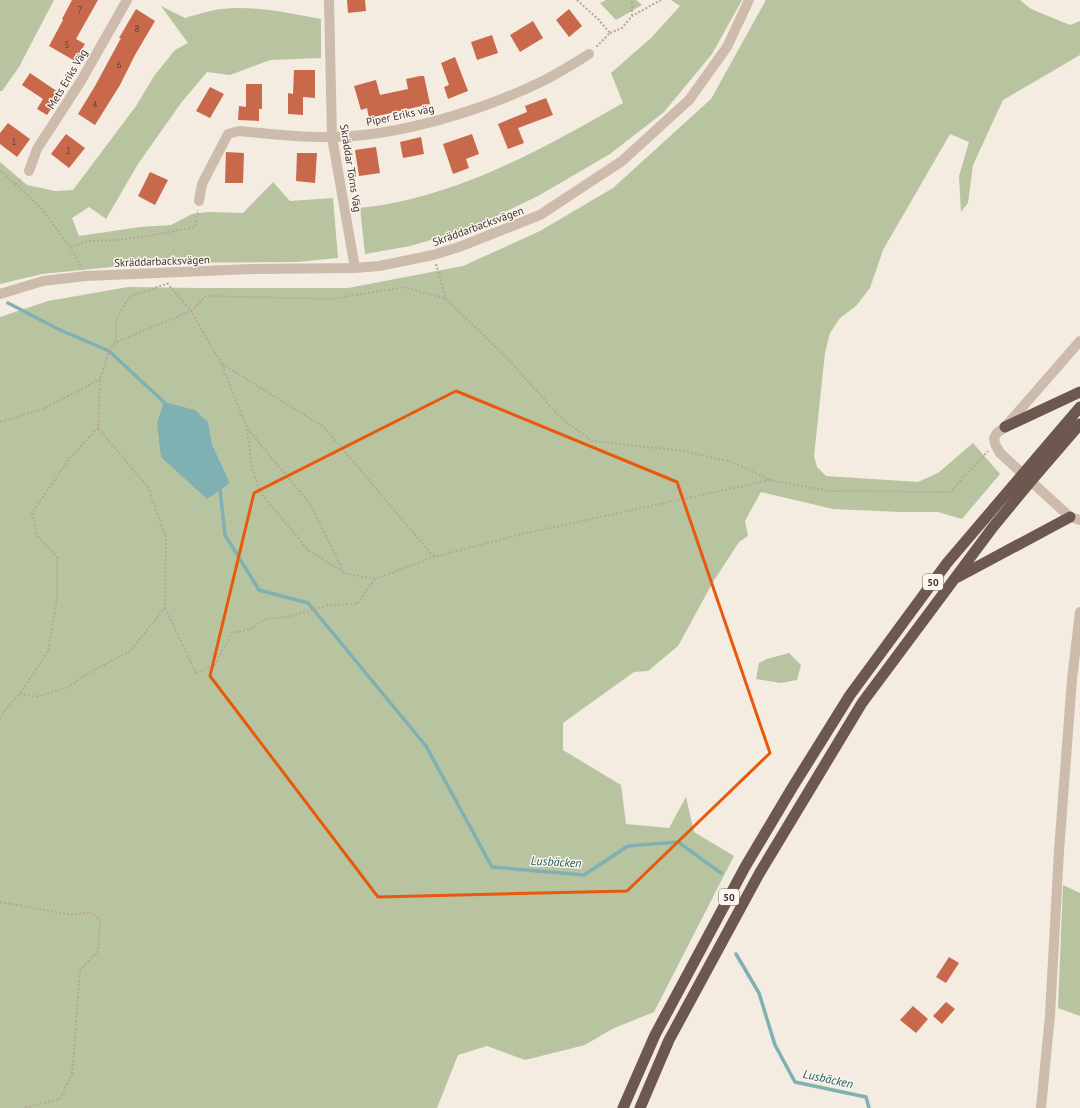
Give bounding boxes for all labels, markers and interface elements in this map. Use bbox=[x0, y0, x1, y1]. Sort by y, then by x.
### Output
house number: 7 bbox=[78, 4, 83, 15]
house number: 8 bbox=[135, 23, 140, 34]
house number: 5 bbox=[65, 39, 70, 50]
street label: Mets Eriks Väg bbox=[44, 46, 90, 112]
house number: 6 bbox=[117, 59, 122, 70]
house number: 4 bbox=[93, 99, 98, 110]
street label: Piper Eriks väg bbox=[365, 101, 435, 129]
street label: Skräddar Törns Väg bbox=[337, 123, 365, 213]
house number: 1 bbox=[12, 136, 17, 147]
house number: 2 bbox=[66, 145, 71, 156]
street label: Skräddarbacksvägen bbox=[431, 203, 525, 249]
street label: Skräddarbacksvägen bbox=[114, 252, 210, 270]
road number: 50 bbox=[923, 574, 943, 590]
water label: Lusbäcken bbox=[530, 853, 582, 870]
road number: 50 bbox=[719, 889, 739, 905]
water label: Lusbäcken bbox=[802, 1066, 855, 1091]

